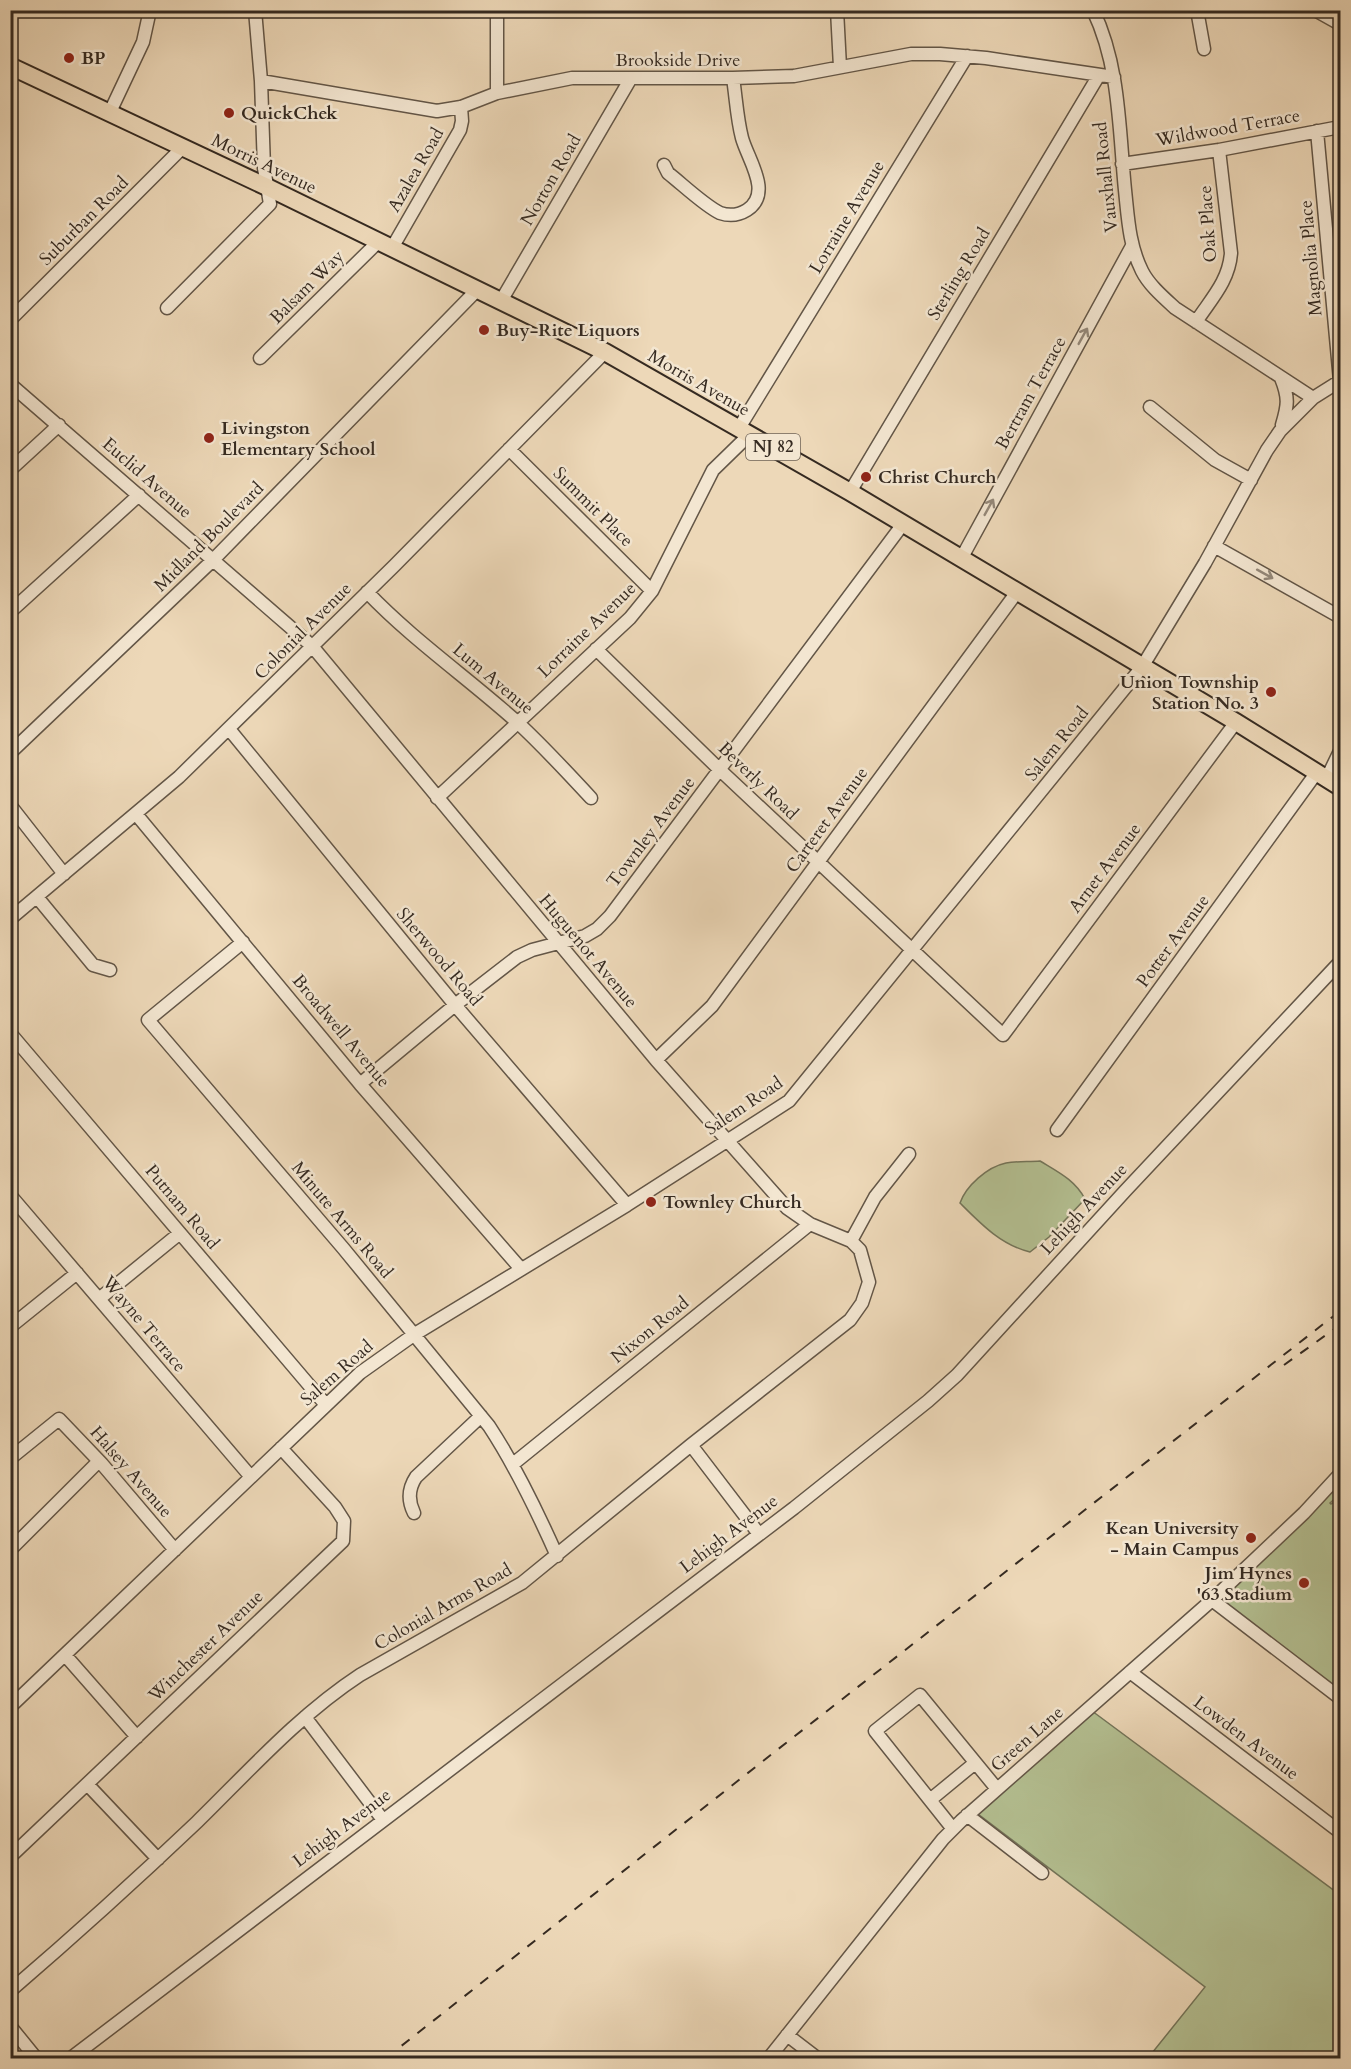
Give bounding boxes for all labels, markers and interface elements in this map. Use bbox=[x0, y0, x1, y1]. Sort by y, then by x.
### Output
place label: BP bbox=[81, 46, 105, 71]
street label: Brookside Drive bbox=[615, 48, 741, 73]
marker: BP bbox=[62, 51, 76, 65]
place label: QuickChek bbox=[241, 101, 338, 126]
street label: Wildwood Terrace bbox=[1153, 103, 1302, 153]
marker: QuickChek bbox=[222, 106, 236, 120]
street label: Vauxhall Road bbox=[1088, 120, 1124, 234]
street label: Azalea Road bbox=[382, 123, 450, 217]
street label: Morris Avenue bbox=[207, 128, 321, 200]
street label: Norton Road bbox=[515, 129, 587, 230]
street label: Lorraine Avenue bbox=[803, 156, 891, 278]
street label: Suburban Road bbox=[34, 170, 135, 271]
street label: Oak Place bbox=[1193, 185, 1223, 263]
street label: Magnolia Place bbox=[1293, 199, 1329, 317]
street label: Sterling Road bbox=[922, 223, 997, 325]
street label: Balsam Way bbox=[264, 244, 350, 330]
place label: Buy-Rite Liquors bbox=[496, 318, 640, 343]
marker: Buy-Rite Liquors bbox=[477, 323, 491, 337]
one-way arrow bbox=[1077, 328, 1089, 345]
street label: Bertram Terrace bbox=[990, 332, 1072, 454]
street label: Morris Avenue bbox=[643, 344, 755, 422]
place label: Livingston Elementary School bbox=[221, 416, 375, 462]
marker: Livingston Elementary School bbox=[202, 431, 216, 445]
street label: Euclid Avenue bbox=[97, 432, 197, 524]
road number: NJ 82 bbox=[746, 434, 800, 460]
street label: Summit Place bbox=[547, 461, 639, 553]
place label: Christ Church bbox=[878, 465, 997, 490]
marker: Christ Church bbox=[859, 470, 873, 484]
street label: Midland Boulevard bbox=[148, 476, 270, 598]
one-way arrow bbox=[983, 499, 995, 516]
one-way arrow bbox=[1256, 568, 1273, 580]
street label: Lorraine Avenue bbox=[532, 576, 642, 684]
street label: Colonial Avenue bbox=[249, 577, 357, 685]
street label: Lum Avenue bbox=[447, 638, 539, 720]
place label: Union Township Station No. 3 bbox=[1120, 670, 1259, 716]
marker: Union Township Station No. 3 bbox=[1264, 685, 1278, 699]
street label: Salem Road bbox=[1019, 701, 1095, 787]
street label: Beverly Road bbox=[712, 736, 804, 826]
street label: Carteret Avenue bbox=[780, 762, 874, 878]
street label: Townley Avenue bbox=[601, 771, 701, 893]
street label: Arnet Avenue bbox=[1063, 818, 1147, 918]
street label: Huguenot Avenue bbox=[533, 889, 643, 1013]
street label: Potter Avenue bbox=[1131, 889, 1215, 993]
street label: Sherwood Road bbox=[390, 902, 488, 1012]
street label: Broadwell Avenue bbox=[286, 969, 396, 1093]
street label: Salem Road bbox=[700, 1070, 788, 1141]
street label: Minute Arms Road bbox=[286, 1156, 399, 1284]
street label: Lehigh Avenue bbox=[1035, 1158, 1133, 1260]
street label: Putnam Road bbox=[139, 1159, 225, 1255]
place label: Townley Church bbox=[663, 1190, 802, 1215]
marker: Townley Church bbox=[644, 1195, 658, 1209]
street label: Wayne Terrace bbox=[96, 1270, 192, 1378]
street label: Nixon Road bbox=[606, 1291, 695, 1369]
street label: Salem Road bbox=[295, 1334, 379, 1412]
street label: Halsey Avenue bbox=[84, 1421, 178, 1523]
street label: Lehigh Avenue bbox=[675, 1489, 783, 1579]
place label: Kean University - Main Campus bbox=[1106, 1516, 1240, 1562]
marker: Kean University - Main Campus bbox=[1244, 1531, 1258, 1545]
street label: Colonial Arms Road bbox=[370, 1557, 517, 1657]
place label: Jim Hynes '63 Stadium bbox=[1197, 1561, 1292, 1607]
marker: Jim Hynes '63 Stadium bbox=[1297, 1576, 1311, 1590]
street label: Winchester Avenue bbox=[142, 1585, 269, 1708]
street label: Lowden Avenue bbox=[1188, 1690, 1304, 1786]
street label: Green Lane bbox=[985, 1700, 1069, 1778]
street label: Lehigh Avenue bbox=[288, 1783, 396, 1873]

